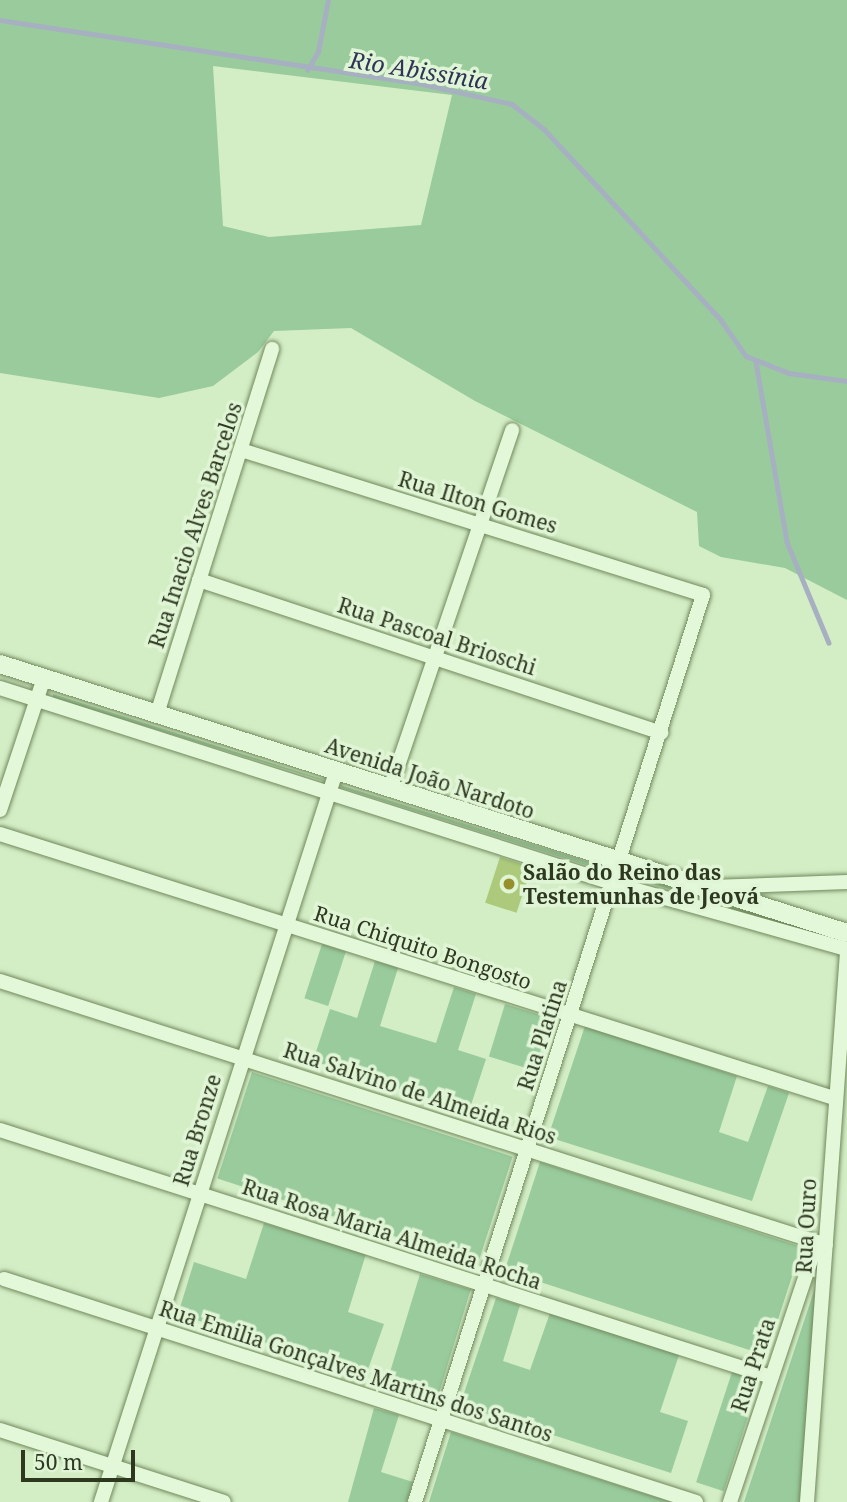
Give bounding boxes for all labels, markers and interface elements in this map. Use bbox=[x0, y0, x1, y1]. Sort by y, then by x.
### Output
water label: Rio Abissínia bbox=[348, 45, 490, 95]
street label: Rua Inacio Alves Barcelos bbox=[143, 399, 247, 651]
street label: Rua Ilton Gomes bbox=[396, 466, 560, 538]
street label: Rua Pascoal Brioschi bbox=[335, 592, 539, 680]
street label: Avenida João Nardoto bbox=[322, 732, 538, 824]
place label: Salão do Reino das Testemunhas de Jeová bbox=[523, 859, 759, 909]
marker: Salão do Reino das Testemunhas de Jeová bbox=[501, 876, 517, 892]
street label: Rua Chiquito Bongosto bbox=[311, 900, 535, 994]
street label: Rua Platina bbox=[512, 976, 572, 1094]
street label: Rua Salvino de Almeida Rios bbox=[281, 1037, 559, 1149]
street label: Rua Bronze bbox=[168, 1071, 226, 1189]
street label: Rua Rosa Maria Almeida Rocha bbox=[239, 1174, 545, 1294]
street label: Rua Ouro bbox=[791, 1178, 821, 1274]
street label: Rua Emilia Gonçalves Martins dos Santos bbox=[156, 1295, 556, 1447]
street label: Rua Prata bbox=[726, 1315, 780, 1415]
scale bar bbox=[24, 1436, 138, 1480]
text: 50 m bbox=[34, 1448, 83, 1476]

